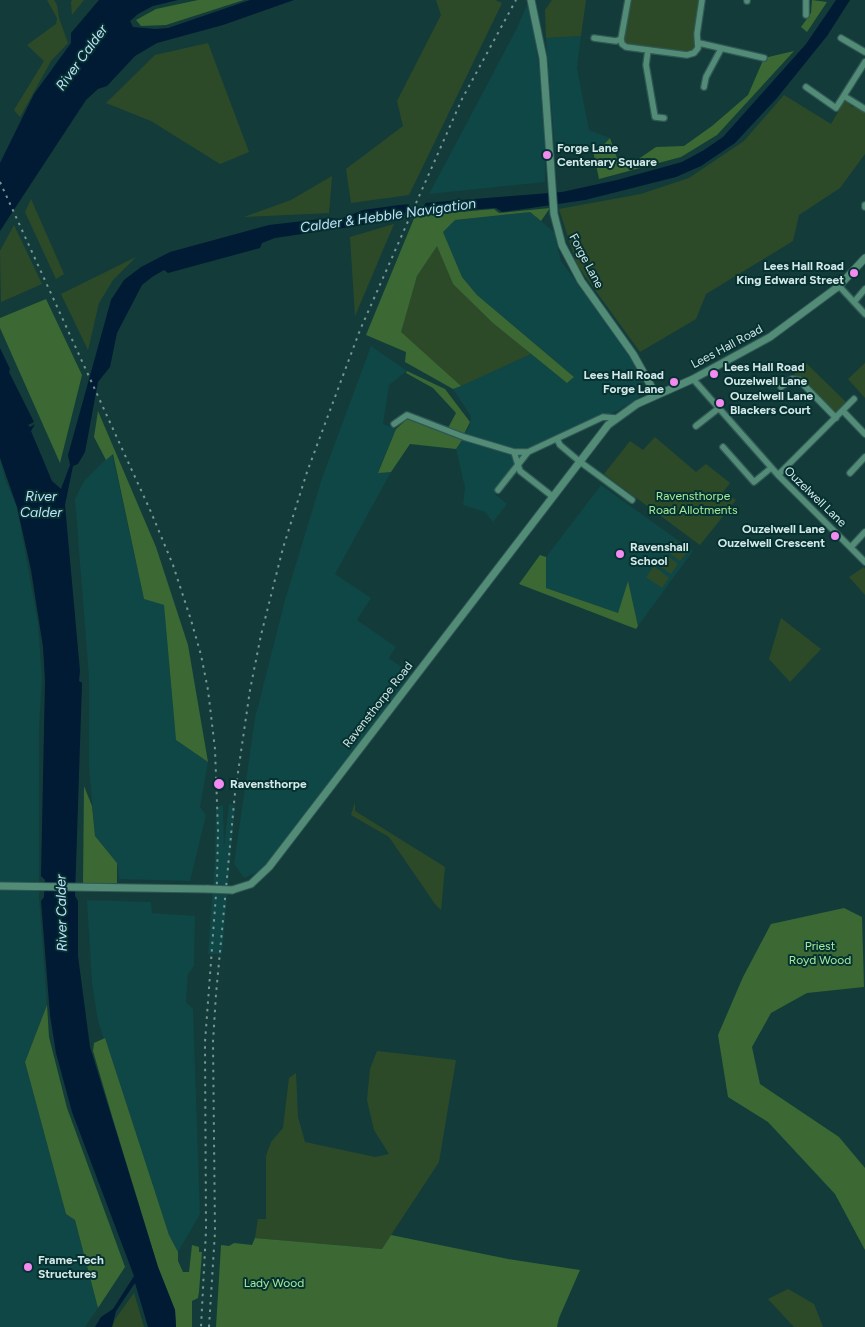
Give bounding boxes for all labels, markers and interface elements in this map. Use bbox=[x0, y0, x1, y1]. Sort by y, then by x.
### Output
water label: River Calder bbox=[53, 22, 111, 94]
place label: Forge Lane Centenary Square bbox=[557, 141, 657, 169]
marker: Forge Lane Centenary Square bbox=[541, 149, 553, 161]
water label: Calder & Hebble Navigation bbox=[299, 195, 477, 237]
street label: Forge Lane bbox=[566, 231, 606, 291]
place label: Lees Hall Road King Edward Street bbox=[736, 259, 844, 287]
marker: Lees Hall Road King Edward Street bbox=[848, 267, 860, 279]
street label: Lees Hall Road bbox=[689, 322, 765, 372]
place label: Lees Hall Road Ouzelwell Lane bbox=[724, 360, 807, 388]
place label: Lees Hall Road Forge Lane bbox=[583, 368, 664, 396]
marker: Lees Hall Road Ouzelwell Lane bbox=[708, 368, 720, 380]
marker: Lees Hall Road Forge Lane bbox=[668, 376, 680, 388]
place label: Ouzelwell Lane Blackers Court bbox=[730, 389, 813, 417]
marker: Ouzelwell Lane Blackers Court bbox=[714, 397, 726, 409]
street label: Ouzelwell Lane bbox=[781, 464, 849, 530]
water label: River Calder bbox=[20, 489, 62, 522]
park label: Ravensthorpe Road Allotments bbox=[648, 489, 738, 517]
place label: Ouzelwell Lane Ouzelwell Crescent bbox=[718, 522, 825, 550]
marker: Ouzelwell Lane Ouzelwell Crescent bbox=[829, 530, 841, 542]
place label: Ravenshall School bbox=[630, 540, 689, 568]
marker: Ravenshall School bbox=[614, 548, 626, 560]
street label: Ravensthorpe Road bbox=[340, 659, 416, 751]
marker: Ravensthorpe bbox=[212, 777, 226, 791]
place label: Ravensthorpe bbox=[230, 777, 307, 791]
water label: River Calder bbox=[53, 874, 71, 952]
park label: Priest Royd Wood bbox=[789, 939, 851, 967]
place label: Frame-Tech Structures bbox=[38, 1253, 104, 1281]
marker: Frame-Tech Structures bbox=[22, 1261, 34, 1273]
park label: Lady Wood bbox=[244, 1276, 304, 1290]

